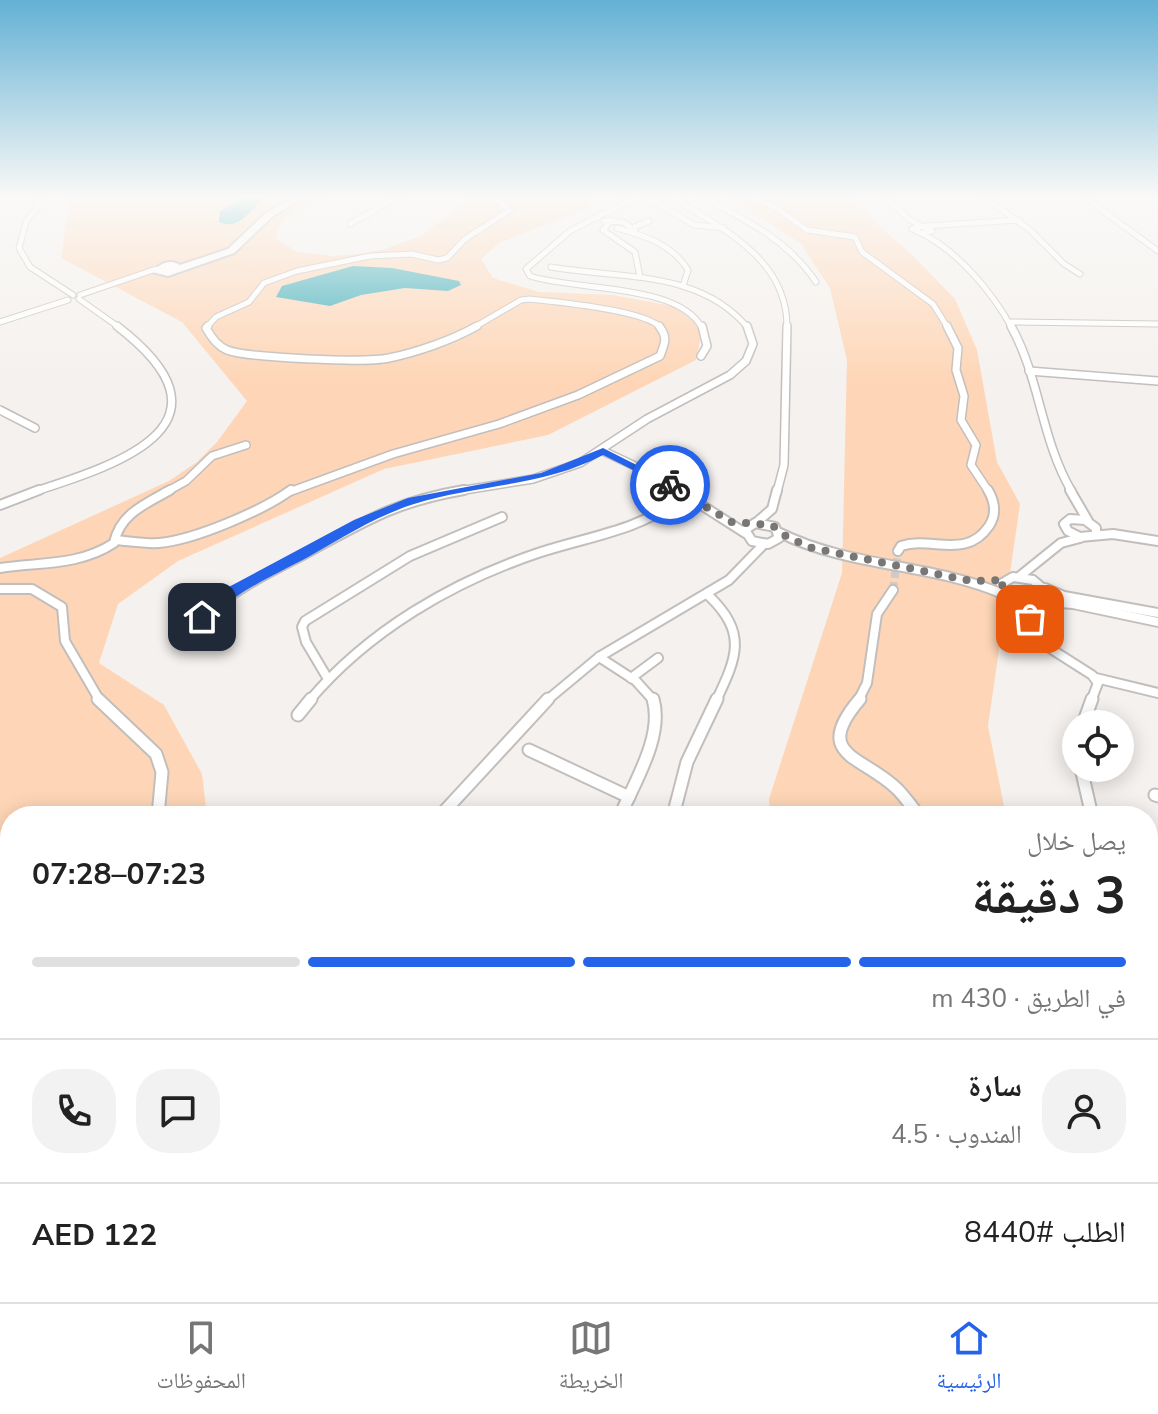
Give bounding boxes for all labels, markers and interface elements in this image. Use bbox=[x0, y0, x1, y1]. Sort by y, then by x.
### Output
courier bbox=[630, 445, 710, 525]
icon: bike bbox=[648, 463, 692, 507]
pin bbox=[168, 583, 236, 651]
pin bbox=[996, 585, 1064, 653]
icon: home bbox=[180, 595, 224, 639]
icon: bag bbox=[1008, 597, 1052, 641]
map controls bbox=[1062, 710, 1134, 782]
button: locate bbox=[1062, 710, 1134, 782]
text: يصل خلال bbox=[1027, 824, 1126, 859]
text: 07:23–07:28 bbox=[32, 854, 206, 895]
text: 3 دقيقة bbox=[972, 860, 1126, 931]
text: في الطريق · 430 m bbox=[931, 981, 1126, 1016]
text: سارة bbox=[968, 1066, 1022, 1107]
button: phone bbox=[32, 1069, 116, 1153]
button: chat bbox=[136, 1069, 220, 1153]
button: person bbox=[1042, 1069, 1126, 1153]
text: المندوب · 4.5 bbox=[891, 1117, 1022, 1152]
text: الطلب #8440 bbox=[964, 1212, 1126, 1253]
text: AED 122 bbox=[32, 1215, 157, 1256]
tab: المحفوظات bbox=[156, 1316, 246, 1402]
tab: الخريطة bbox=[559, 1316, 624, 1402]
tab: الرئيسية bbox=[936, 1316, 1002, 1402]

